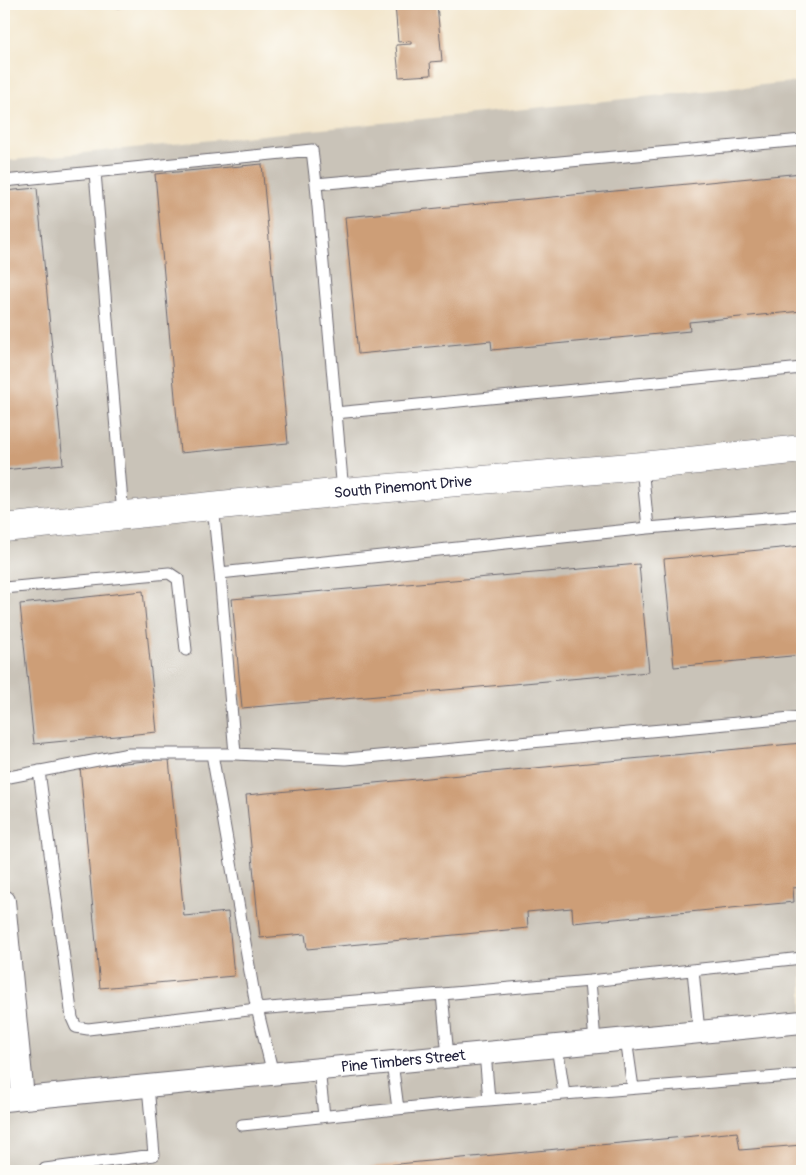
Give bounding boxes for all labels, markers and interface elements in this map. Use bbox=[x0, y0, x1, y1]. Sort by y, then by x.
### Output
street label: South Pinemont Drive bbox=[333, 471, 473, 502]
street label: Pine Timbers Street bbox=[340, 1045, 467, 1077]

